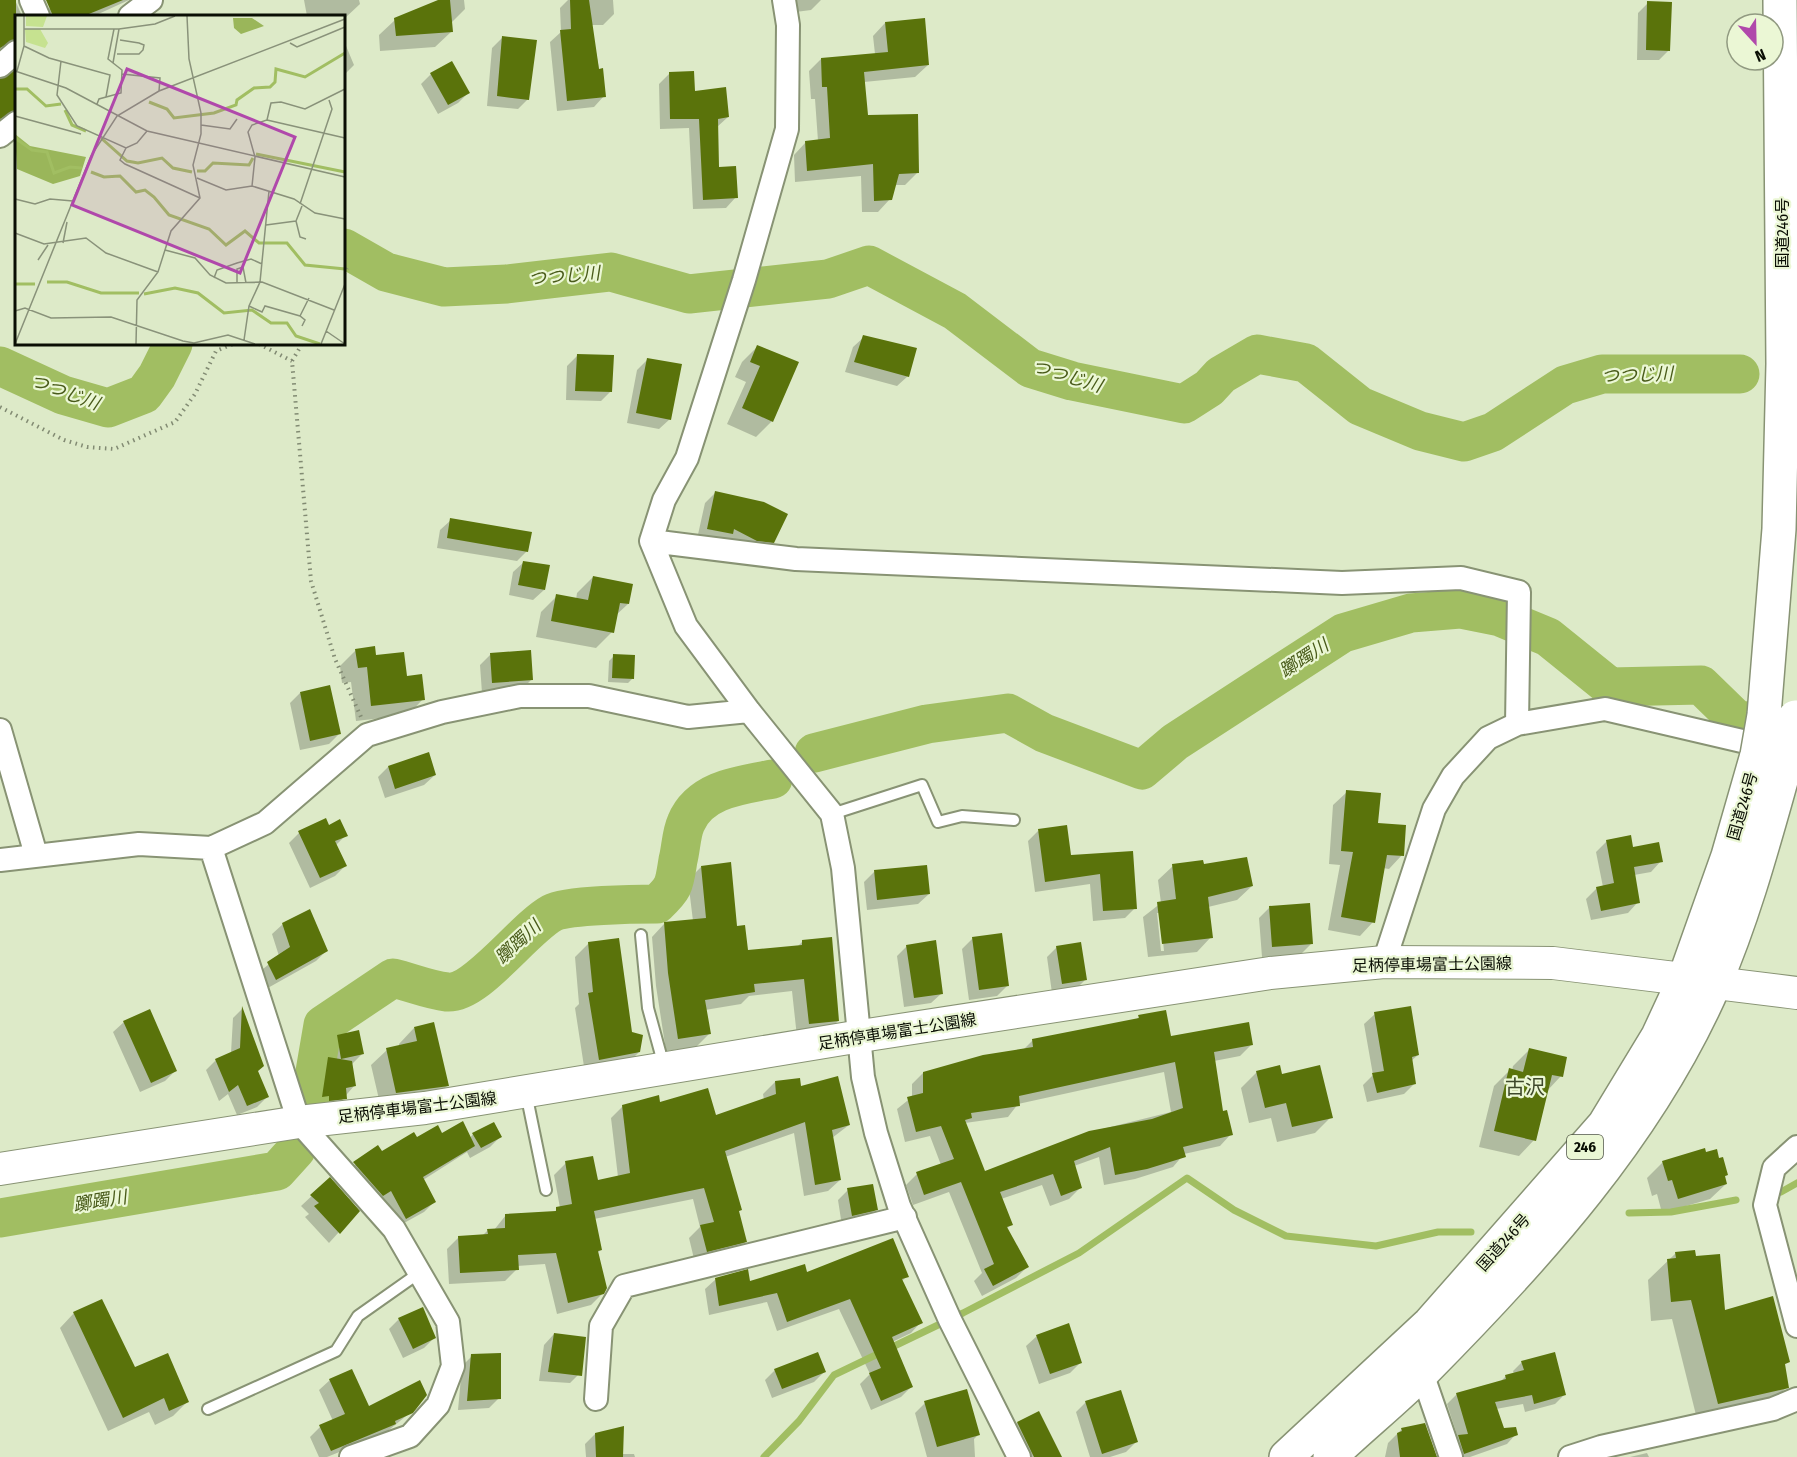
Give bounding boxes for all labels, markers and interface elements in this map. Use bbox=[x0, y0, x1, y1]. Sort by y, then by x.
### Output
north arrow bbox=[1725, 12, 1785, 72]
inset map bbox=[15, 15, 345, 345]
text: N bbox=[1752, 45, 1768, 66]
street label: 国道246号 bbox=[1773, 198, 1792, 268]
water label: つつじ川 bbox=[527, 262, 603, 290]
water label: つつじ川 bbox=[1029, 355, 1107, 398]
water label: つつじ川 bbox=[1601, 363, 1675, 387]
water label: つつじ川 bbox=[27, 369, 104, 415]
water label: 躑躅川 bbox=[1275, 633, 1334, 682]
street label: 国道246号 bbox=[1724, 770, 1761, 843]
water label: 躑躅川 bbox=[491, 914, 547, 968]
street label: 足柄停車場富士公園線 bbox=[1352, 954, 1512, 975]
street label: 足柄停車場富士公園線 bbox=[817, 1010, 978, 1053]
district label: 古沢 bbox=[1505, 1075, 1545, 1099]
street label: 足柄停車場富士公園線 bbox=[336, 1088, 498, 1127]
road number: 246 bbox=[1567, 1135, 1603, 1159]
water label: 躑躅川 bbox=[72, 1186, 130, 1216]
street label: 国道246号 bbox=[1473, 1210, 1534, 1275]

